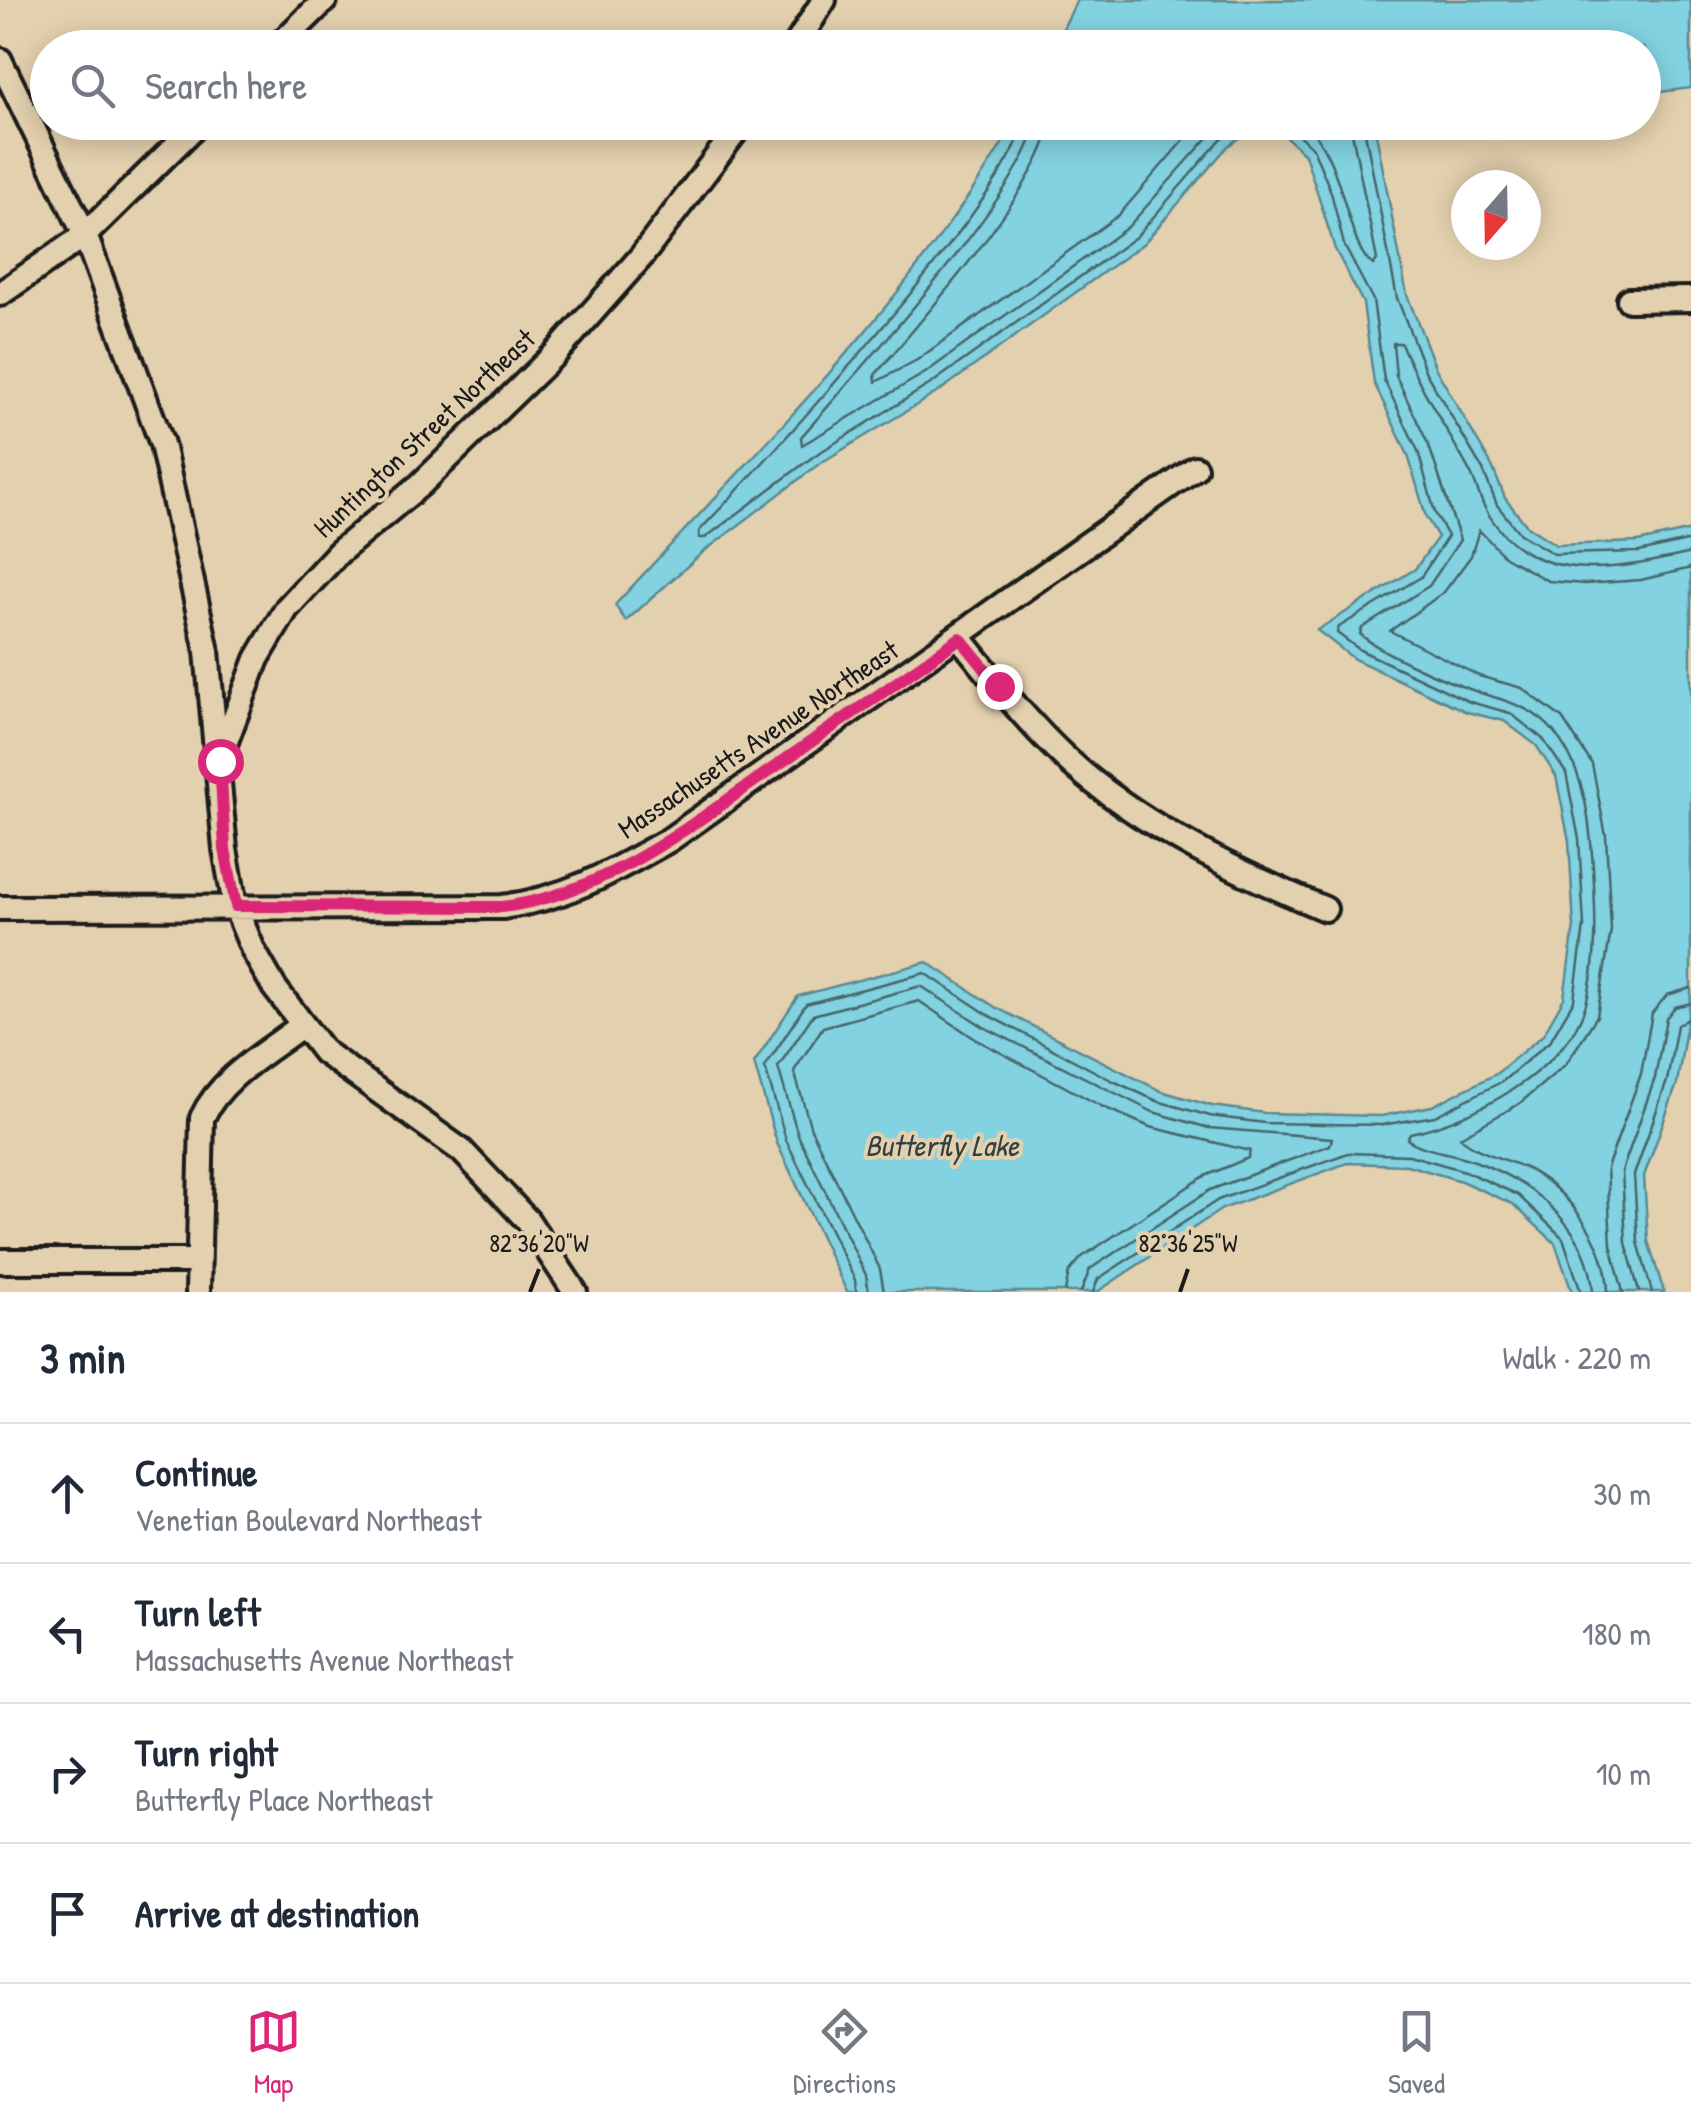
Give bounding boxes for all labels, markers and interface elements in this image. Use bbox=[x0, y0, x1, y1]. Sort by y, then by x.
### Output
search box bbox=[30, 30, 1661, 140]
icon: search bbox=[65, 58, 120, 113]
text: Search here bbox=[145, 59, 307, 111]
north arrow bbox=[1451, 170, 1541, 260]
street label: Huntington Street Northeast bbox=[305, 320, 543, 546]
street label: Massachusetts Avenue Northeast bbox=[610, 631, 906, 847]
route end bbox=[977, 664, 1023, 710]
route start bbox=[198, 739, 244, 785]
water label: Butterfly Lake bbox=[865, 1125, 1020, 1166]
text: 82°36'20"W bbox=[489, 1226, 589, 1260]
text: 82°36'25"W bbox=[1139, 1226, 1238, 1260]
text: 3 min bbox=[40, 1329, 125, 1386]
text: Walk · 220 m bbox=[1502, 1336, 1651, 1379]
text: Continue bbox=[135, 1446, 257, 1498]
icon: ahead bbox=[40, 1466, 95, 1521]
text: 30 m bbox=[1593, 1472, 1651, 1515]
text: Venetian Boulevard Northeast bbox=[135, 1498, 481, 1541]
text: Turn left bbox=[135, 1586, 260, 1638]
icon: left bbox=[40, 1606, 95, 1661]
text: 180 m bbox=[1582, 1612, 1651, 1655]
text: Massachusetts Avenue Northeast bbox=[135, 1638, 513, 1681]
text: Turn right bbox=[135, 1726, 278, 1778]
icon: right bbox=[40, 1746, 95, 1801]
text: 10 m bbox=[1596, 1752, 1651, 1795]
text: Butterfly Place Northeast bbox=[135, 1778, 433, 1821]
icon: arrive bbox=[40, 1886, 95, 1941]
text: Arrive at destination bbox=[135, 1887, 419, 1939]
tab: Map bbox=[246, 2004, 301, 2102]
tab: Directions bbox=[793, 2004, 896, 2102]
tab: Saved bbox=[1388, 2004, 1445, 2102]

